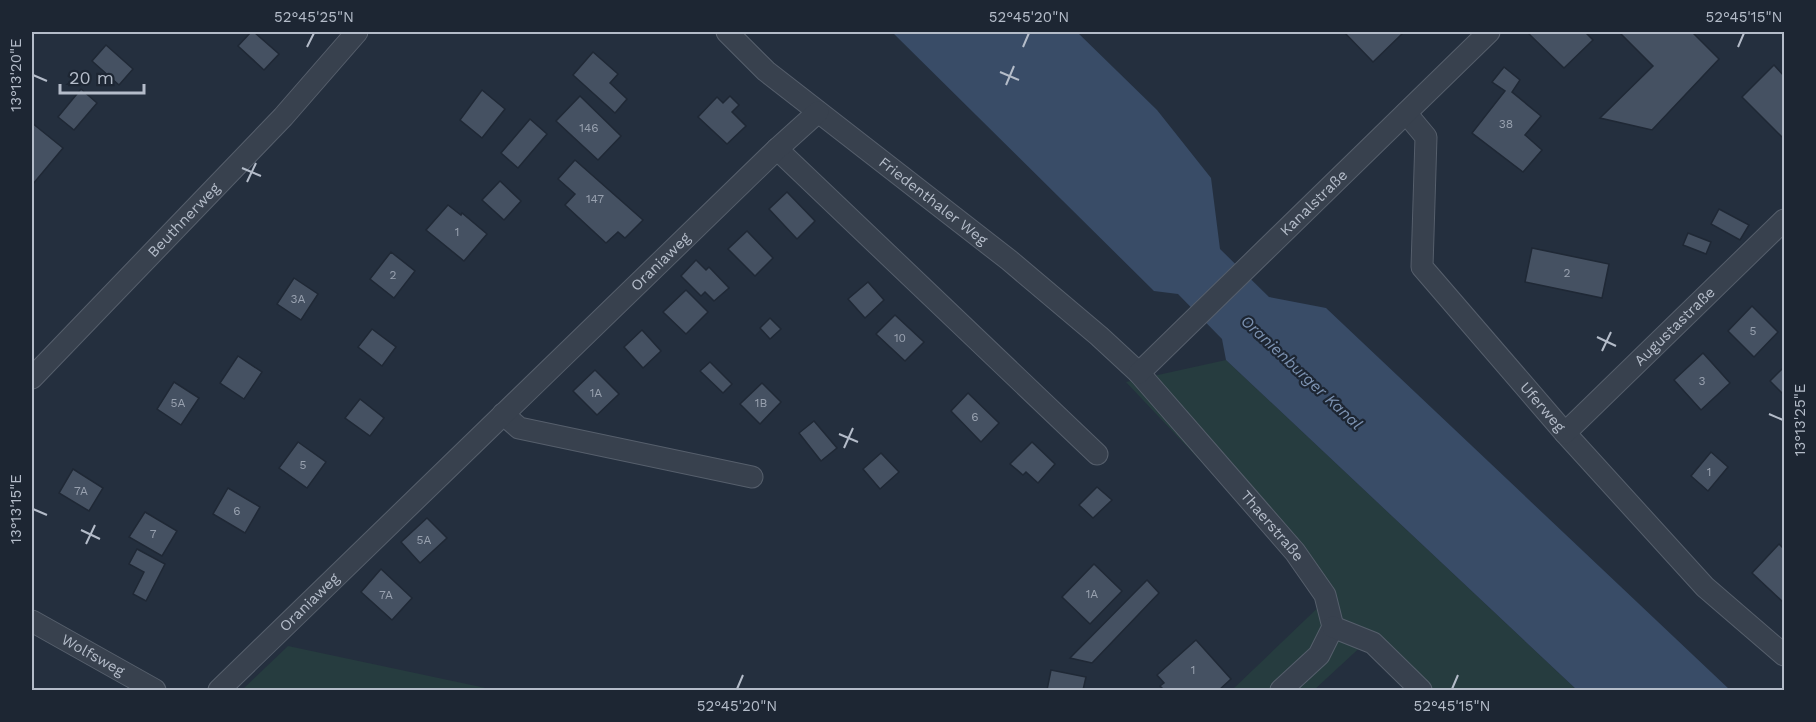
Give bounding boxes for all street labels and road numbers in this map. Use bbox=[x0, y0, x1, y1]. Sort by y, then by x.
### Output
street label: Friedenthaler Weg bbox=[875, 153, 991, 249]
street label: Kanalstraße bbox=[1276, 166, 1351, 240]
street label: Beuthnerweg bbox=[144, 179, 224, 261]
street label: Oraniaweg bbox=[627, 229, 694, 295]
street label: Augustastraße bbox=[1631, 283, 1719, 370]
street label: Uferweg bbox=[1516, 378, 1569, 436]
street label: Thaerstraße bbox=[1237, 487, 1308, 565]
street label: Oraniaweg bbox=[276, 569, 343, 635]
street label: Wolfsweg bbox=[58, 630, 128, 680]

